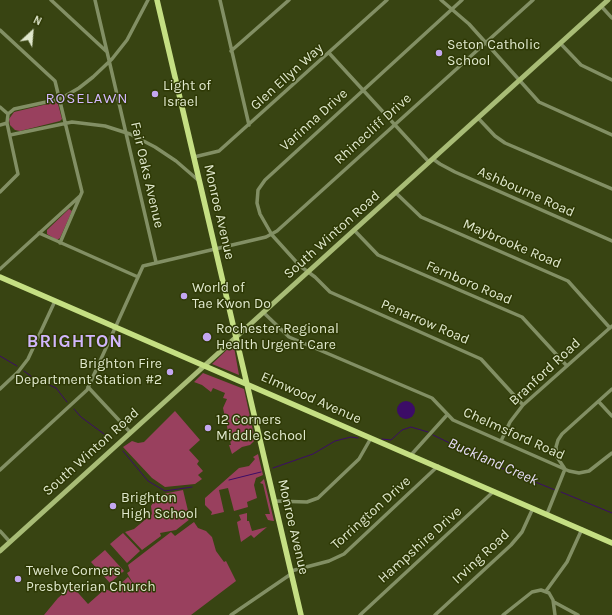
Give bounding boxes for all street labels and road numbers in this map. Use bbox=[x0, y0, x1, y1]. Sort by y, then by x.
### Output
street label: Glen Ellyn Way bbox=[247, 40, 327, 114]
street label: Varinna Drive bbox=[277, 85, 351, 155]
street label: Rhinecliff Drive bbox=[331, 90, 415, 168]
street label: Fair Oaks Avenue bbox=[127, 120, 167, 230]
street label: Monroe Avenue bbox=[200, 163, 238, 261]
street label: Ashbourne Road bbox=[475, 163, 577, 221]
street label: South Winton Road bbox=[280, 187, 384, 283]
street label: Maybrooke Road bbox=[460, 216, 564, 272]
street label: Fernboro Road bbox=[423, 257, 515, 309]
street label: Penarrow Road bbox=[378, 296, 472, 348]
street label: Branford Road bbox=[506, 335, 584, 409]
street label: Elmwood Avenue bbox=[258, 368, 364, 428]
street label: South Winton Road bbox=[39, 404, 143, 500]
street label: Chelmsford Road bbox=[461, 404, 567, 464]
street label: Torrington Drive bbox=[328, 473, 414, 553]
street label: Monroe Avenue bbox=[274, 478, 312, 576]
street label: Hampshire Drive bbox=[375, 503, 465, 587]
street label: Irving Road bbox=[449, 526, 513, 588]

